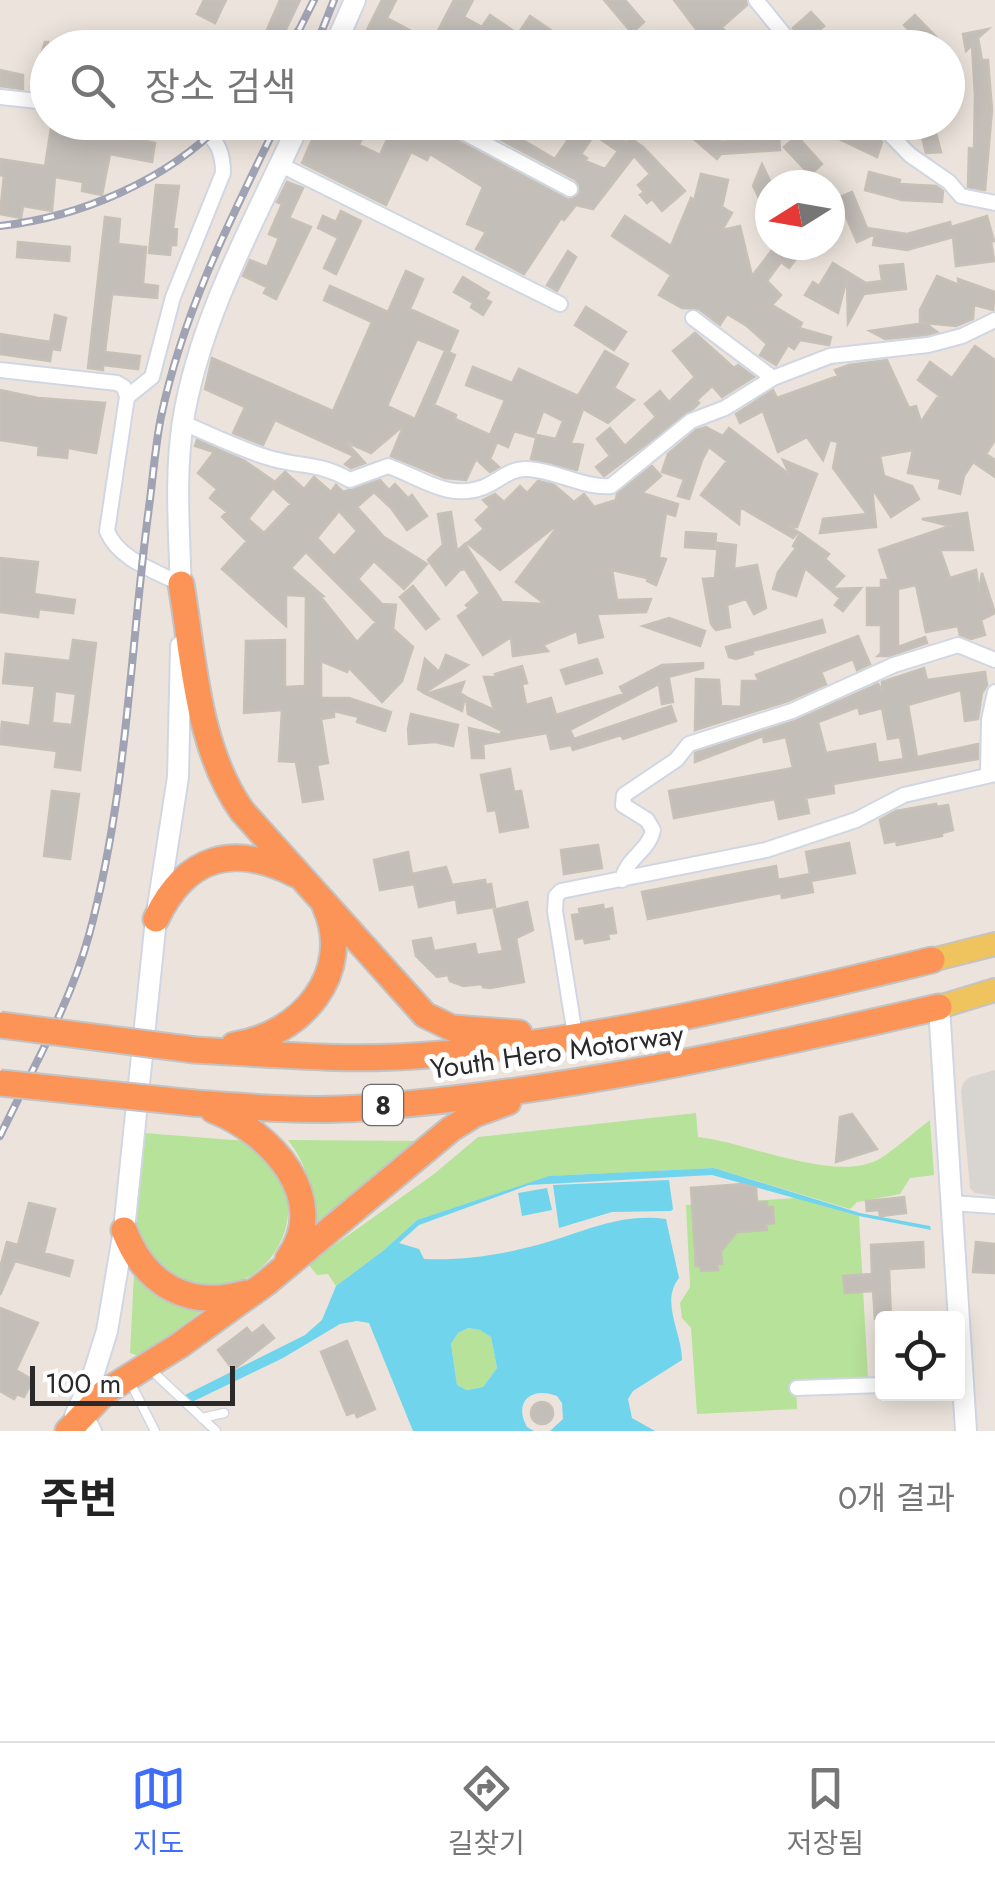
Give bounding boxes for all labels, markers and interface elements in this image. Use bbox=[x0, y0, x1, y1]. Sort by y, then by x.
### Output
search box bbox=[30, 30, 965, 140]
icon: search bbox=[65, 58, 120, 113]
text: 장소 검색 bbox=[145, 59, 296, 114]
north arrow bbox=[755, 170, 845, 260]
street label: Youth Hero Motorway bbox=[428, 1013, 687, 1090]
road number: 8 bbox=[363, 1085, 403, 1125]
map controls bbox=[875, 1311, 965, 1401]
button: locate bbox=[875, 1311, 965, 1401]
scale bar bbox=[30, 1361, 235, 1406]
text: 100 m bbox=[45, 1363, 121, 1404]
text: 주변 bbox=[40, 1468, 117, 1529]
text: 0개 결과 bbox=[838, 1475, 955, 1521]
tab: 지도 bbox=[131, 1761, 186, 1864]
tab: 길찾기 bbox=[448, 1761, 525, 1864]
tab: 저장됨 bbox=[787, 1761, 864, 1864]

